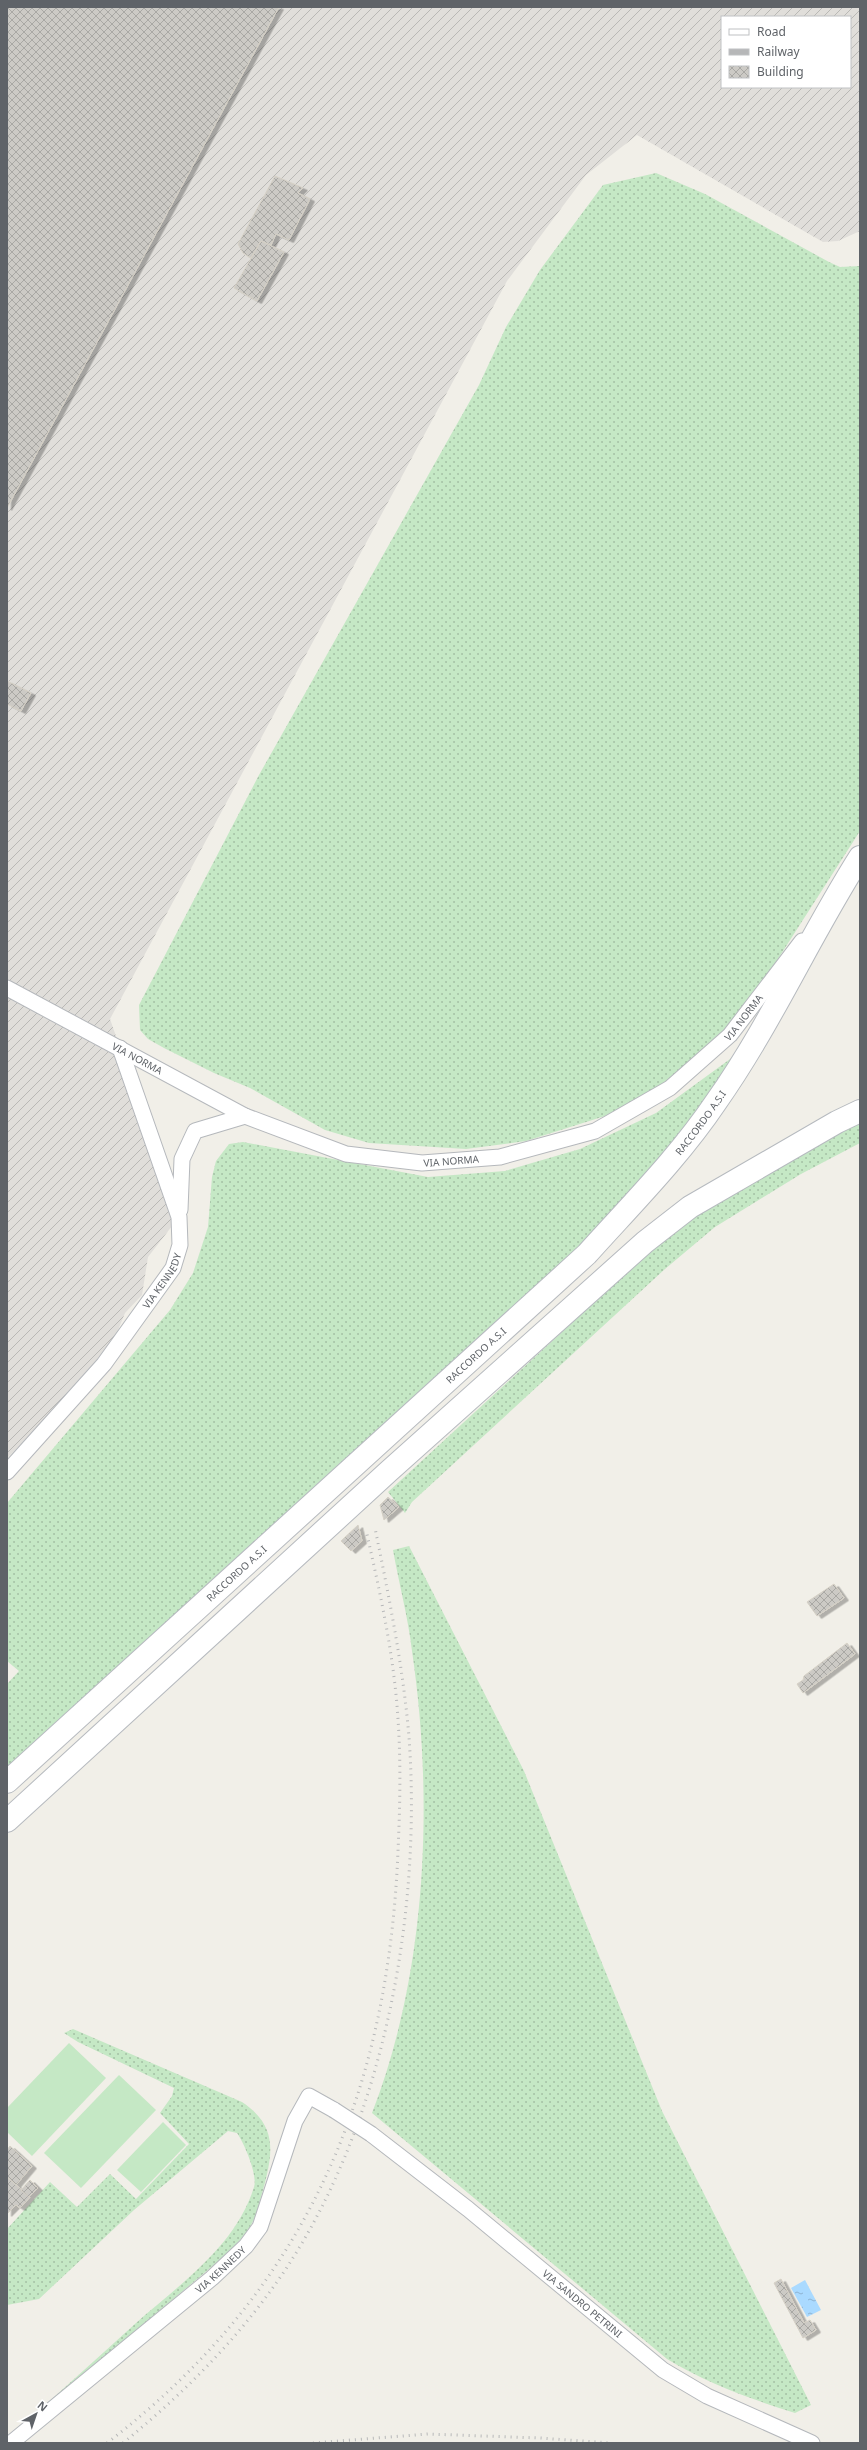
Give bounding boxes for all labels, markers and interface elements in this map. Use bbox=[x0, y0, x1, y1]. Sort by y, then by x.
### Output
legend bbox=[721, 16, 851, 88]
text: Road bbox=[757, 23, 786, 40]
text: Railway bbox=[757, 43, 801, 60]
text: Building bbox=[757, 63, 804, 80]
street label: VIA NORMA bbox=[721, 991, 766, 1044]
street label: VIA NORMA bbox=[110, 1039, 166, 1078]
street label: RACCORDO A.S.I bbox=[672, 1088, 729, 1158]
street label: VIA NORMA bbox=[423, 1152, 480, 1170]
street label: VIA KENNEDY bbox=[139, 1251, 184, 1311]
street label: RACCORDO A.S.I bbox=[443, 1324, 509, 1386]
street label: RACCORDO A.S.I bbox=[203, 1542, 269, 1604]
street label: VIA KENNEDY bbox=[192, 2243, 249, 2296]
street label: VIA SANDRO PETRINI bbox=[540, 2266, 625, 2341]
north arrow bbox=[16, 2394, 56, 2434]
text: N bbox=[34, 2397, 51, 2415]

